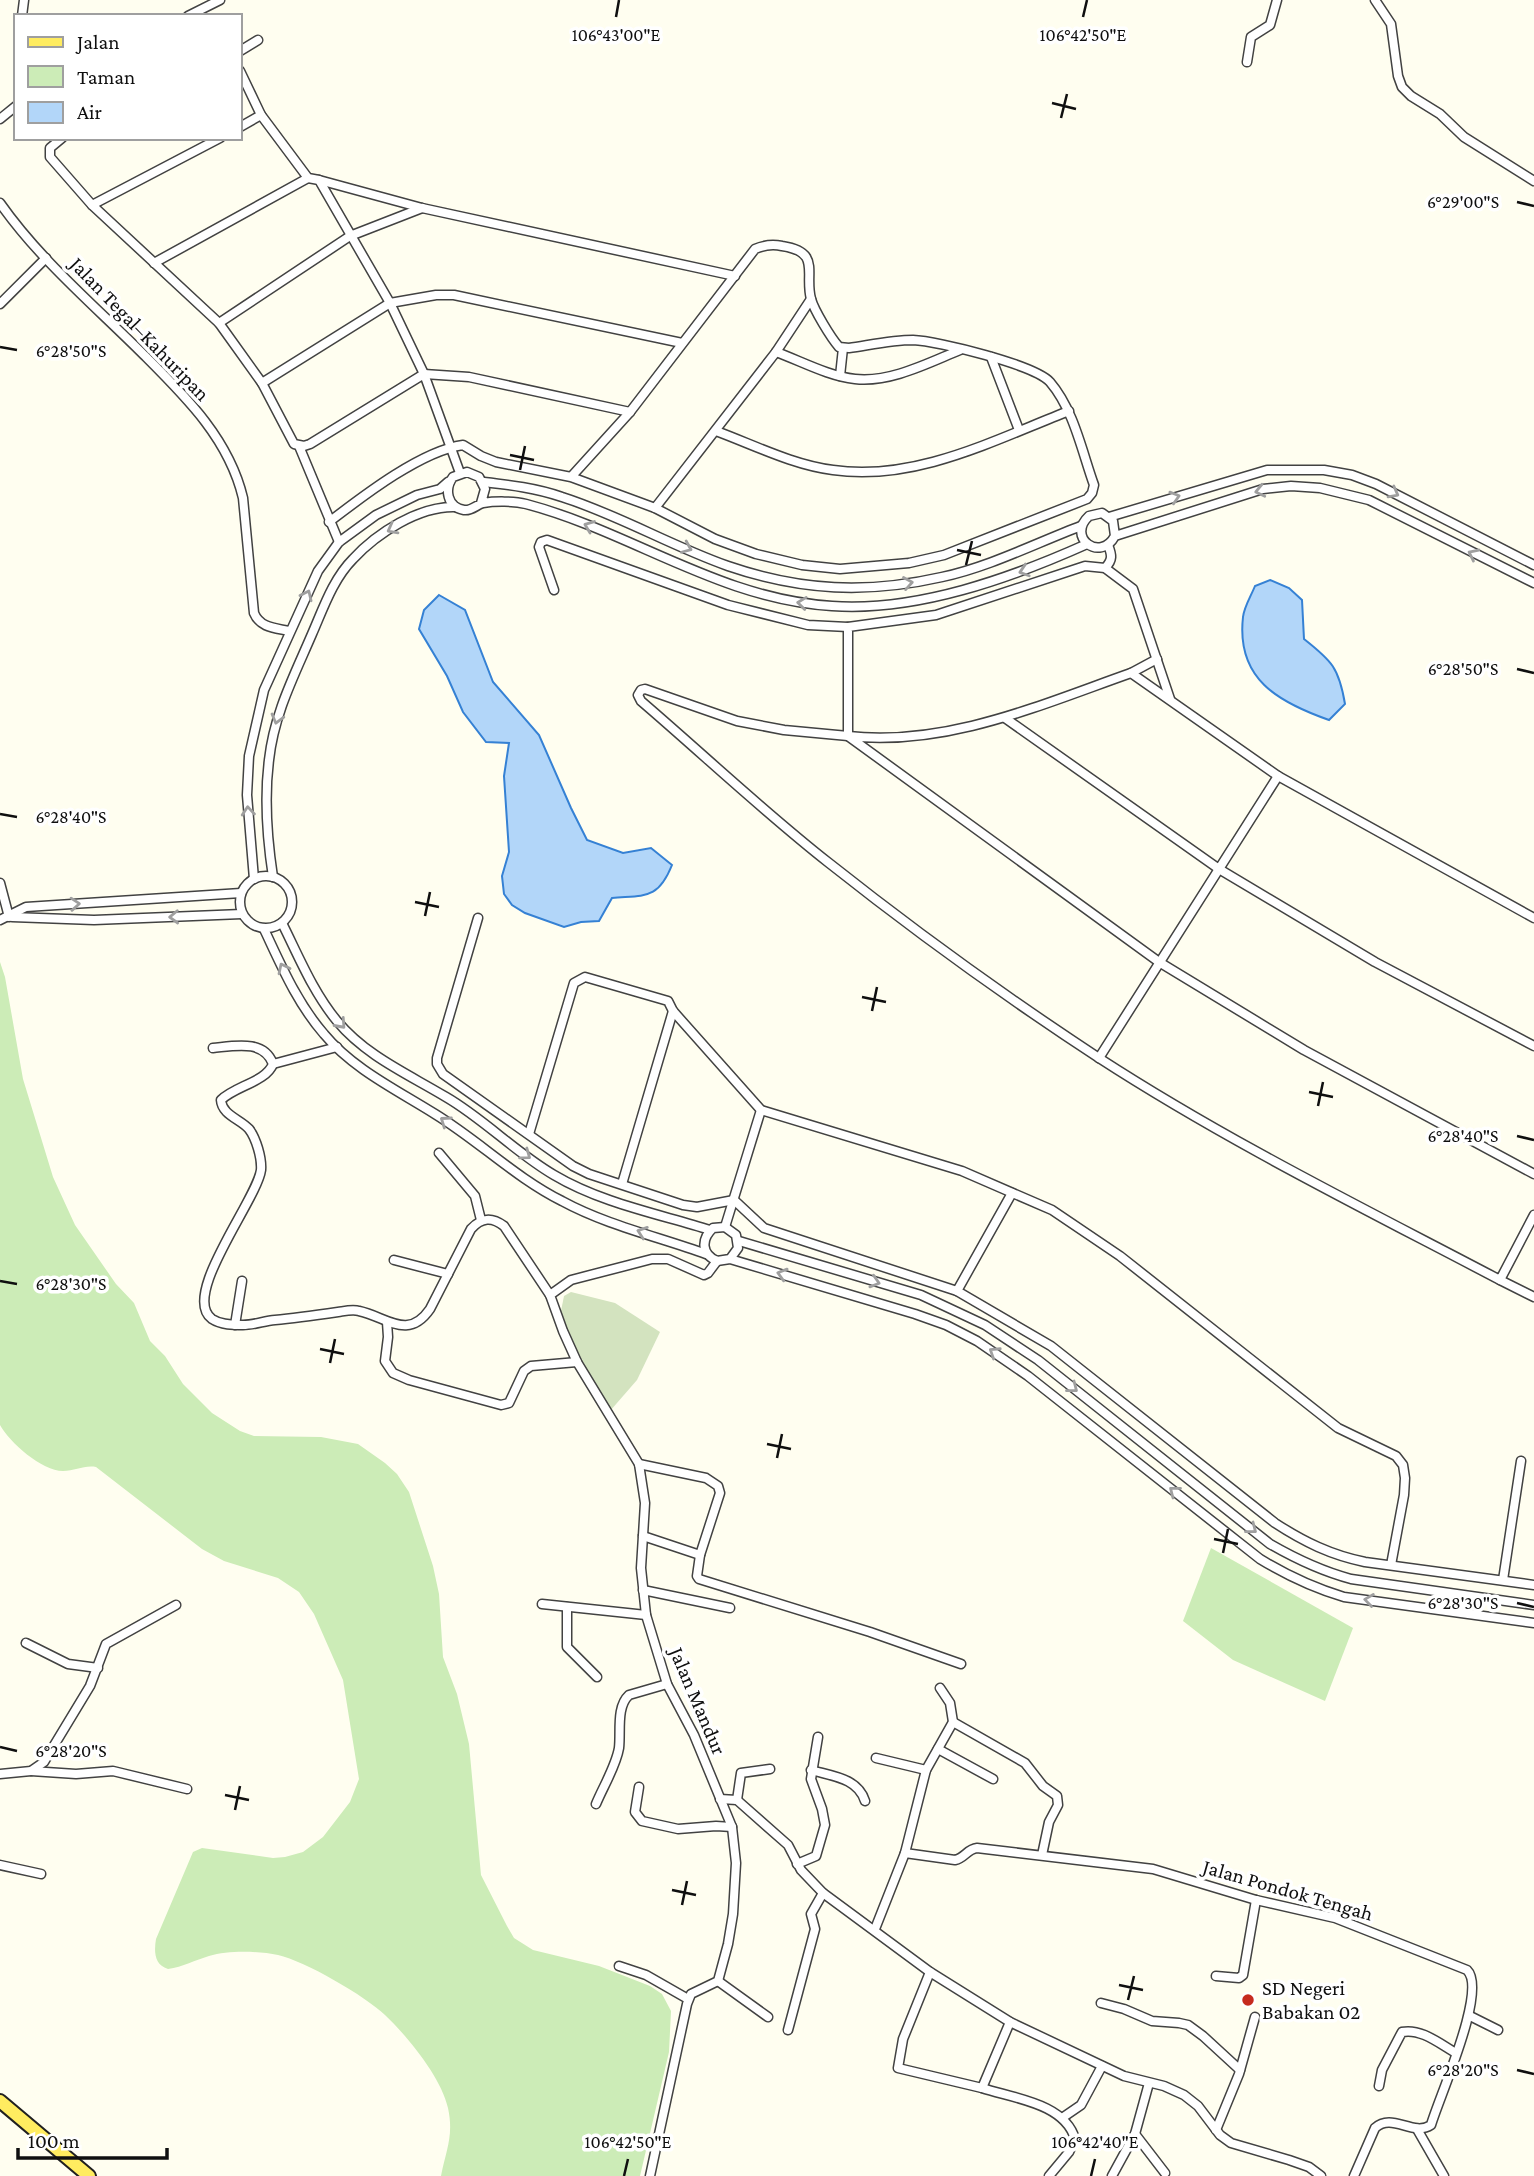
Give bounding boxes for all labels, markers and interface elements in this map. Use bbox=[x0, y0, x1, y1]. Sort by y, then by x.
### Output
legend bbox=[14, 14, 242, 140]
text: 106°43'00"E bbox=[572, 25, 661, 45]
text: 106°42'50"E bbox=[1040, 25, 1127, 45]
text: Jalan bbox=[75, 30, 119, 54]
text: Taman bbox=[77, 65, 135, 89]
text: Air bbox=[77, 100, 102, 124]
text: 6°29'00"S bbox=[1427, 192, 1499, 212]
street label: Jalan Tegal–Kahuripan bbox=[64, 251, 215, 406]
text: 6°28'50"S bbox=[36, 341, 106, 361]
one-way arrow bbox=[1254, 483, 1266, 497]
one-way arrow bbox=[1387, 485, 1399, 498]
one-way arrow bbox=[1168, 491, 1180, 506]
one-way arrow bbox=[583, 520, 595, 534]
one-way arrow bbox=[387, 521, 399, 534]
one-way arrow bbox=[680, 540, 692, 554]
one-way arrow bbox=[1468, 548, 1480, 562]
one-way arrow bbox=[1019, 562, 1031, 577]
one-way arrow bbox=[902, 576, 914, 591]
one-way arrow bbox=[299, 590, 313, 602]
one-way arrow bbox=[796, 595, 807, 610]
text: 6°28'50"S bbox=[1428, 659, 1498, 679]
one-way arrow bbox=[271, 712, 285, 724]
one-way arrow bbox=[241, 805, 256, 816]
text: 6°28'40"S bbox=[36, 807, 107, 827]
one-way arrow bbox=[70, 896, 81, 911]
one-way arrow bbox=[168, 909, 179, 924]
one-way arrow bbox=[277, 963, 291, 975]
one-way arrow bbox=[333, 1016, 345, 1029]
one-way arrow bbox=[440, 1117, 453, 1129]
text: 6°28'40"S bbox=[1428, 1126, 1499, 1146]
one-way arrow bbox=[518, 1146, 531, 1159]
one-way arrow bbox=[636, 1226, 648, 1240]
one-way arrow bbox=[776, 1268, 788, 1282]
one-way arrow bbox=[868, 1273, 880, 1288]
text: 6°28'30"S bbox=[36, 1274, 106, 1294]
one-way arrow bbox=[989, 1348, 1002, 1361]
one-way arrow bbox=[1065, 1380, 1078, 1393]
one-way arrow bbox=[1170, 1487, 1182, 1500]
one-way arrow bbox=[1244, 1521, 1256, 1534]
one-way arrow bbox=[1363, 1593, 1375, 1608]
text: 6°28'30"S bbox=[1428, 1593, 1498, 1613]
street label: Jalan Mandur bbox=[664, 1642, 732, 1759]
text: 6°28'20"S bbox=[35, 1741, 107, 1761]
street label: Jalan Pondok Tengah bbox=[1198, 1854, 1376, 1926]
place label: SD Negeri Babakan 02 bbox=[1262, 1976, 1360, 2024]
marker: SD Negeri Babakan 02 bbox=[1240, 1992, 1256, 2008]
text: 6°28'20"S bbox=[1427, 2060, 1499, 2080]
scale bar bbox=[18, 2116, 166, 2160]
text: 100 m bbox=[28, 2129, 80, 2153]
text: 106°42'50"E bbox=[585, 2132, 672, 2152]
text: 106°42'40"E bbox=[1051, 2132, 1139, 2152]

